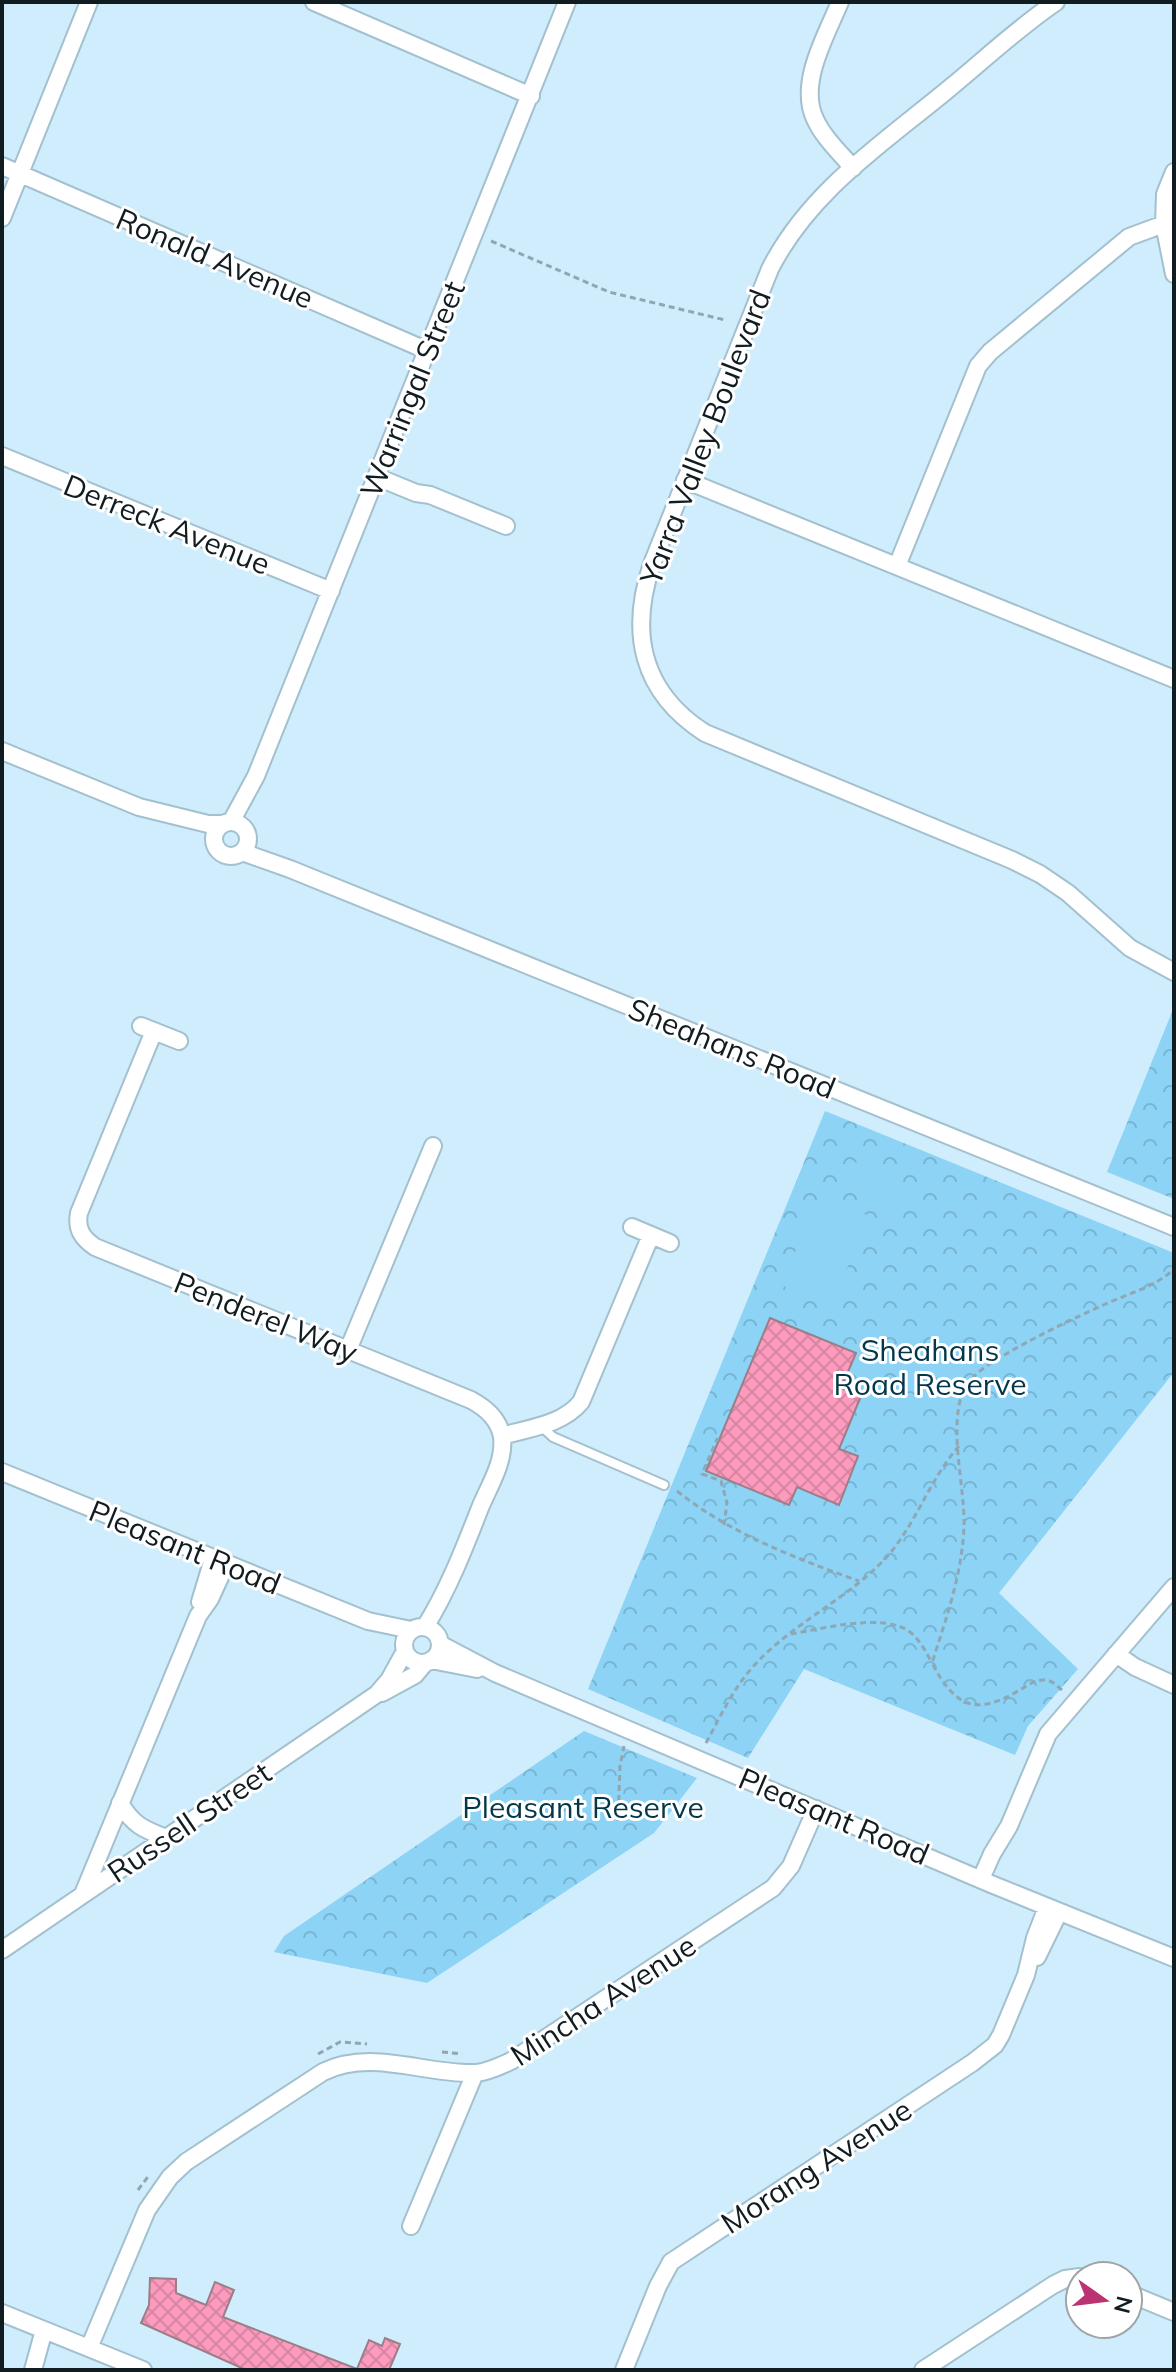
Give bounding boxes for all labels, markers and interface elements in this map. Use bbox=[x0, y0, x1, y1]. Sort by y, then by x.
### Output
street label: Ronald Avenue bbox=[111, 199, 319, 317]
street label: Warringal Street bbox=[351, 275, 473, 503]
street label: Yarra Valley Boulevard bbox=[631, 284, 779, 591]
street label: Derreck Avenue bbox=[58, 465, 276, 583]
street label: Sheahans Road bbox=[623, 989, 841, 1107]
street label: Penderel Way bbox=[169, 1263, 363, 1371]
park label: Sheahans Road Reserve bbox=[833, 1331, 1027, 1403]
street label: Pleasant Road bbox=[84, 1491, 286, 1603]
street label: Russell Street bbox=[100, 1753, 278, 1891]
street label: Pleasant Road bbox=[733, 1759, 935, 1873]
park label: Pleasant Reserve bbox=[462, 1788, 704, 1826]
street label: Mincha Avenue bbox=[503, 1926, 703, 2074]
street label: Morang Avenue bbox=[714, 2090, 918, 2242]
north arrow bbox=[1064, 2260, 1144, 2340]
text: N bbox=[1108, 2293, 1139, 2316]

